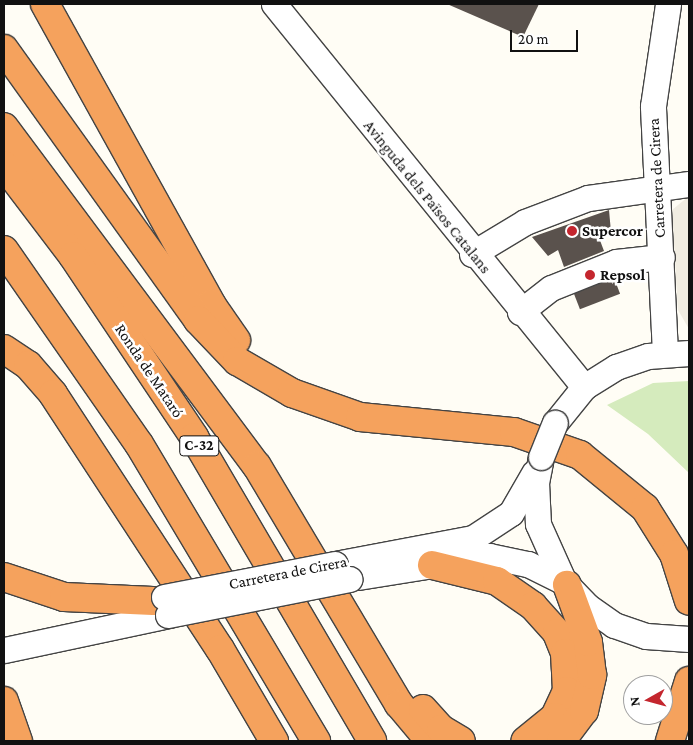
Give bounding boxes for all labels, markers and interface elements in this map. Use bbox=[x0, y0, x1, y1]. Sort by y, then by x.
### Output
scale bar bbox=[513, 20, 580, 52]
text: 20 m bbox=[518, 31, 549, 47]
street label: Avinguda dels Països Catalans bbox=[359, 116, 495, 278]
street label: Carretera de Cirera bbox=[644, 118, 670, 238]
place label: Supercor bbox=[582, 221, 643, 241]
marker: Supercor bbox=[566, 225, 578, 237]
place label: Repsol bbox=[600, 265, 645, 285]
marker: Repsol bbox=[584, 269, 596, 281]
street label: Ronda de Mataró bbox=[111, 320, 187, 422]
road number: C-32 bbox=[179, 434, 219, 458]
street label: Carretera de Cirera bbox=[227, 552, 349, 594]
north arrow bbox=[623, 675, 673, 725]
text: N bbox=[626, 696, 643, 707]

